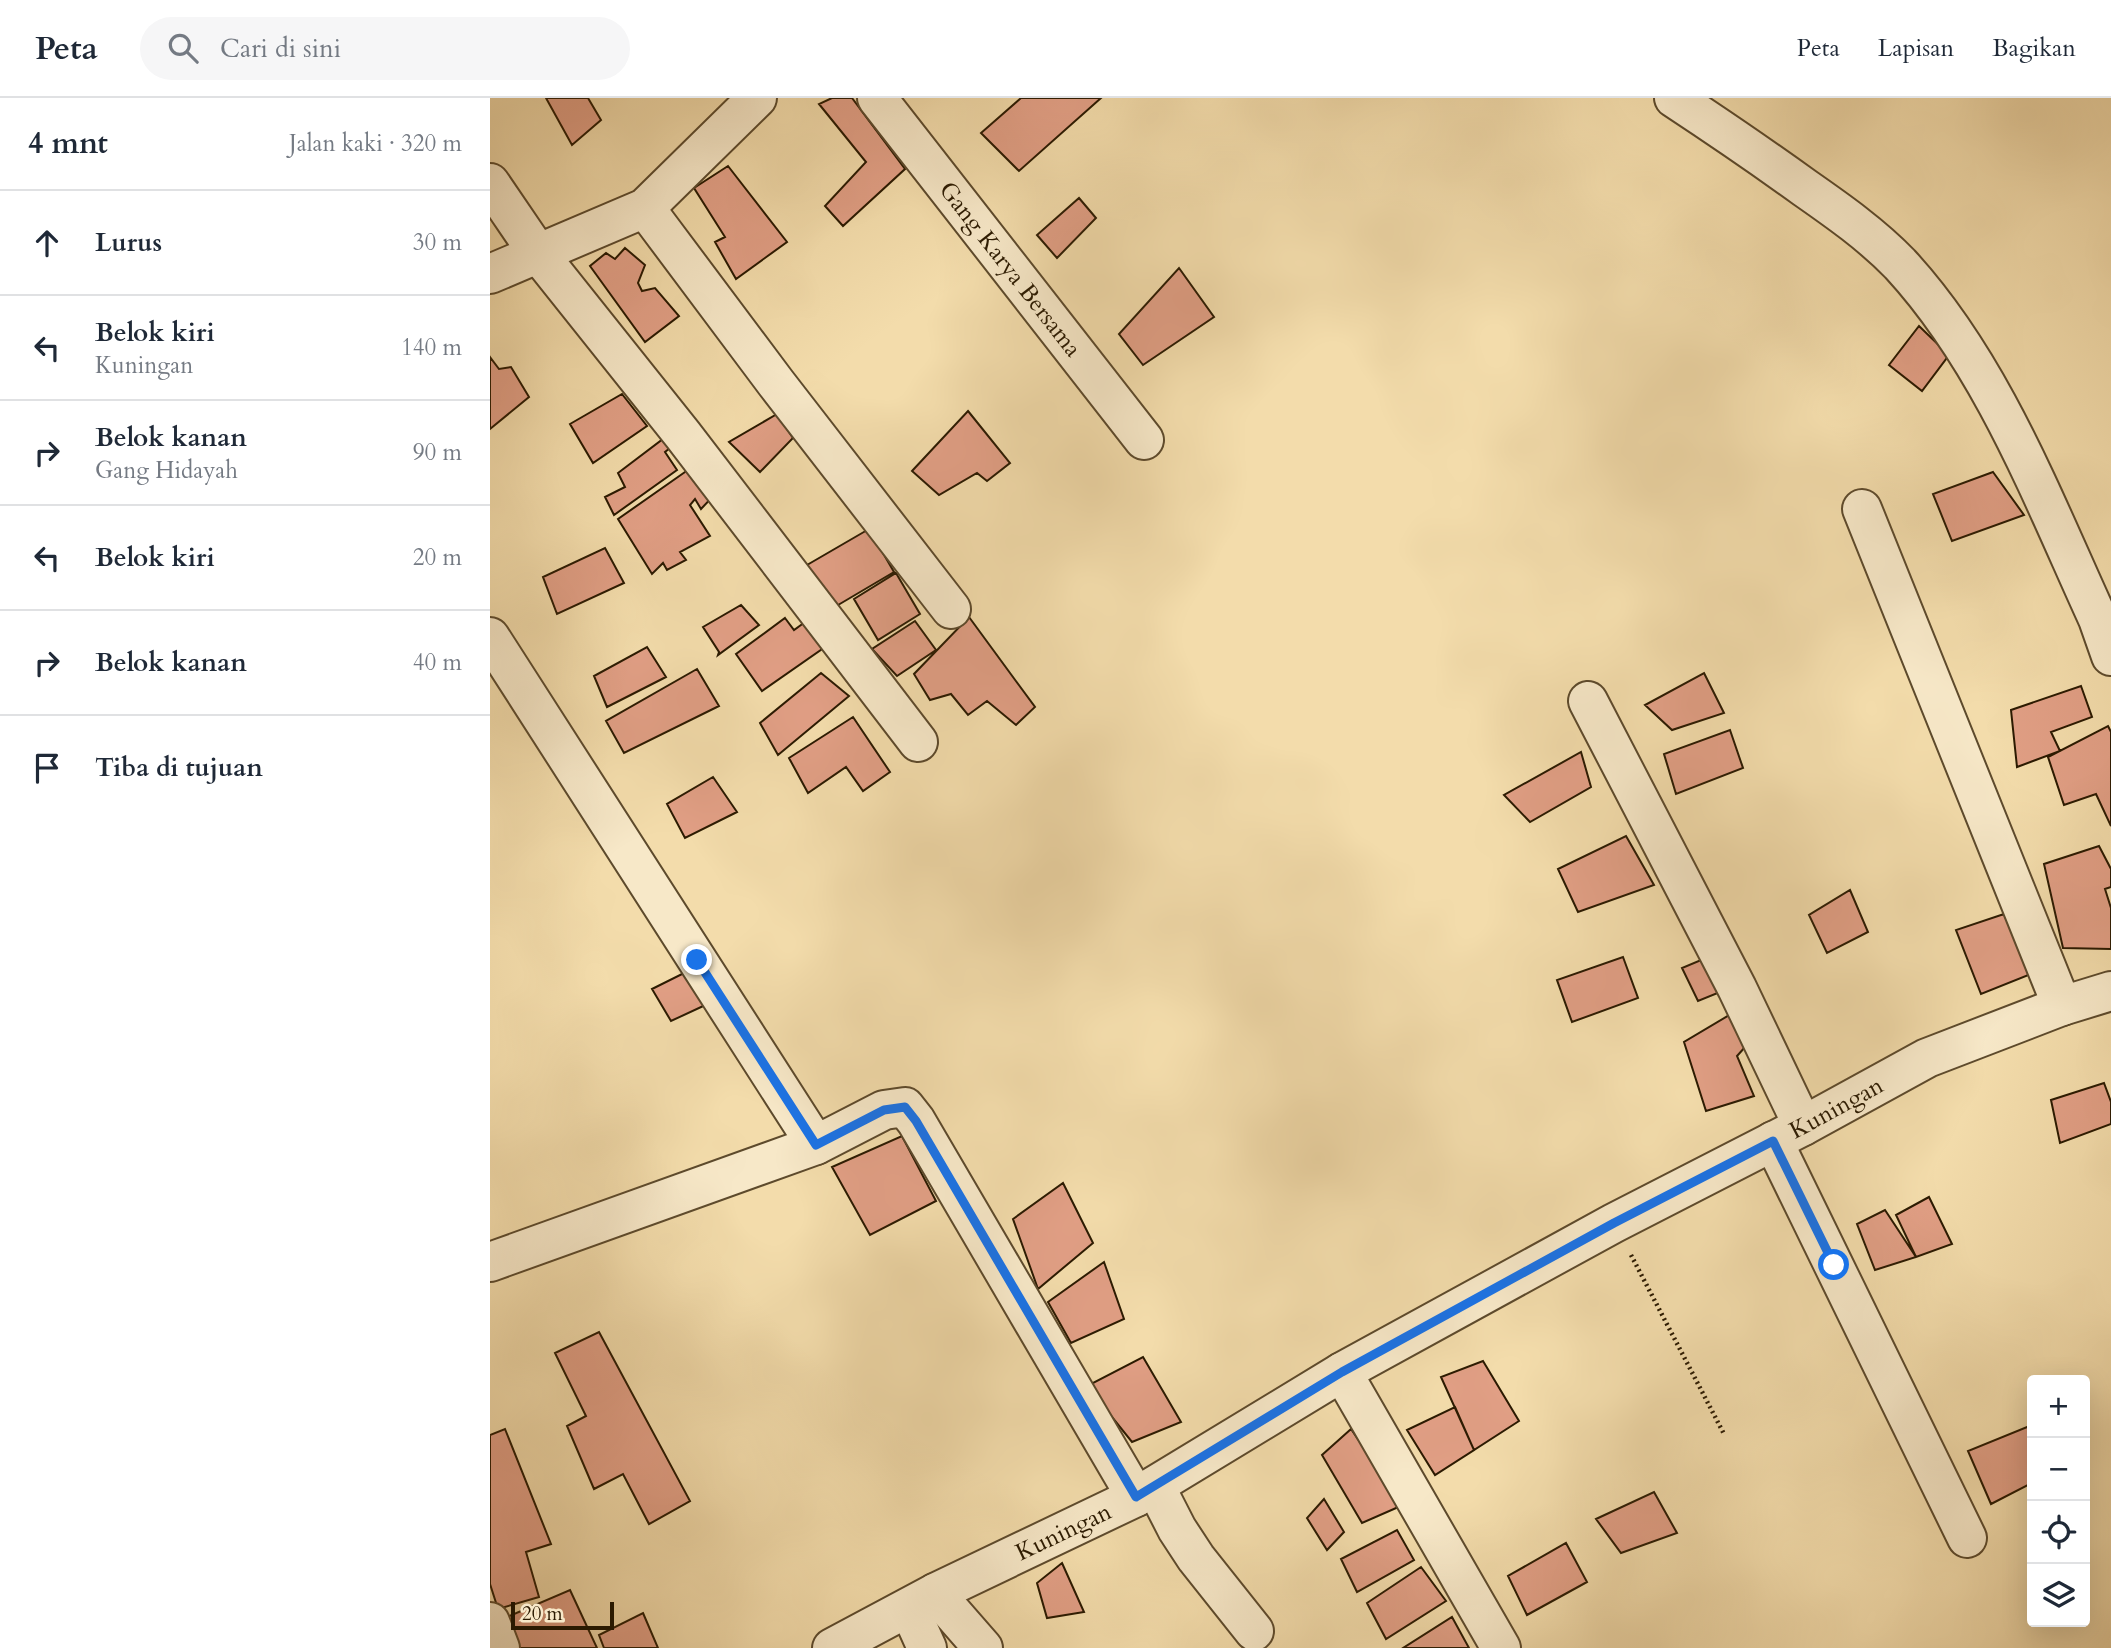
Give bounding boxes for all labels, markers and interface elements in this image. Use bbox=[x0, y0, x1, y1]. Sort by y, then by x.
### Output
search box bbox=[140, 17, 630, 80]
text: Peta bbox=[35, 26, 98, 71]
icon: search bbox=[164, 29, 202, 67]
text: Cari di sini bbox=[220, 31, 341, 66]
text: Peta bbox=[1797, 32, 1840, 65]
text: Lapisan bbox=[1878, 32, 1954, 65]
text: Bagikan bbox=[1992, 32, 2076, 65]
text: 4 mnt bbox=[28, 123, 108, 164]
text: Jalan kaki · 320 m bbox=[289, 128, 462, 159]
street label: Gang Karya Bersama bbox=[932, 174, 1090, 364]
icon: ahead bbox=[28, 224, 66, 262]
text: Lurus bbox=[95, 225, 162, 260]
text: 30 m bbox=[413, 227, 462, 258]
text: Belok kiri bbox=[95, 315, 215, 350]
icon: left bbox=[28, 329, 66, 367]
text: 140 m bbox=[401, 332, 462, 363]
text: Kuningan bbox=[95, 350, 193, 381]
text: Belok kanan bbox=[95, 420, 247, 455]
icon: right bbox=[28, 434, 66, 472]
text: 90 m bbox=[413, 437, 462, 468]
text: Gang Hidayah bbox=[95, 455, 238, 486]
icon: left bbox=[28, 539, 66, 577]
text: Belok kiri bbox=[95, 540, 215, 575]
text: 20 m bbox=[413, 542, 462, 573]
icon: right bbox=[28, 644, 66, 682]
text: Belok kanan bbox=[95, 645, 247, 680]
text: 40 m bbox=[413, 647, 462, 678]
icon: arrive bbox=[28, 749, 66, 787]
text: Tiba di tujuan bbox=[95, 750, 263, 785]
route end bbox=[681, 944, 712, 975]
street label: Kuningan bbox=[1784, 1068, 1889, 1147]
route start bbox=[1818, 1249, 1849, 1280]
map controls bbox=[2027, 1375, 2090, 1627]
button: + bbox=[2027, 1375, 2090, 1438]
button: − bbox=[2027, 1438, 2090, 1501]
street label: Kuningan bbox=[1010, 1495, 1117, 1569]
button: locate bbox=[2027, 1501, 2090, 1564]
button: layers bbox=[2027, 1564, 2090, 1627]
scale bar bbox=[511, 1599, 614, 1631]
text: 20 m bbox=[522, 1601, 563, 1627]

